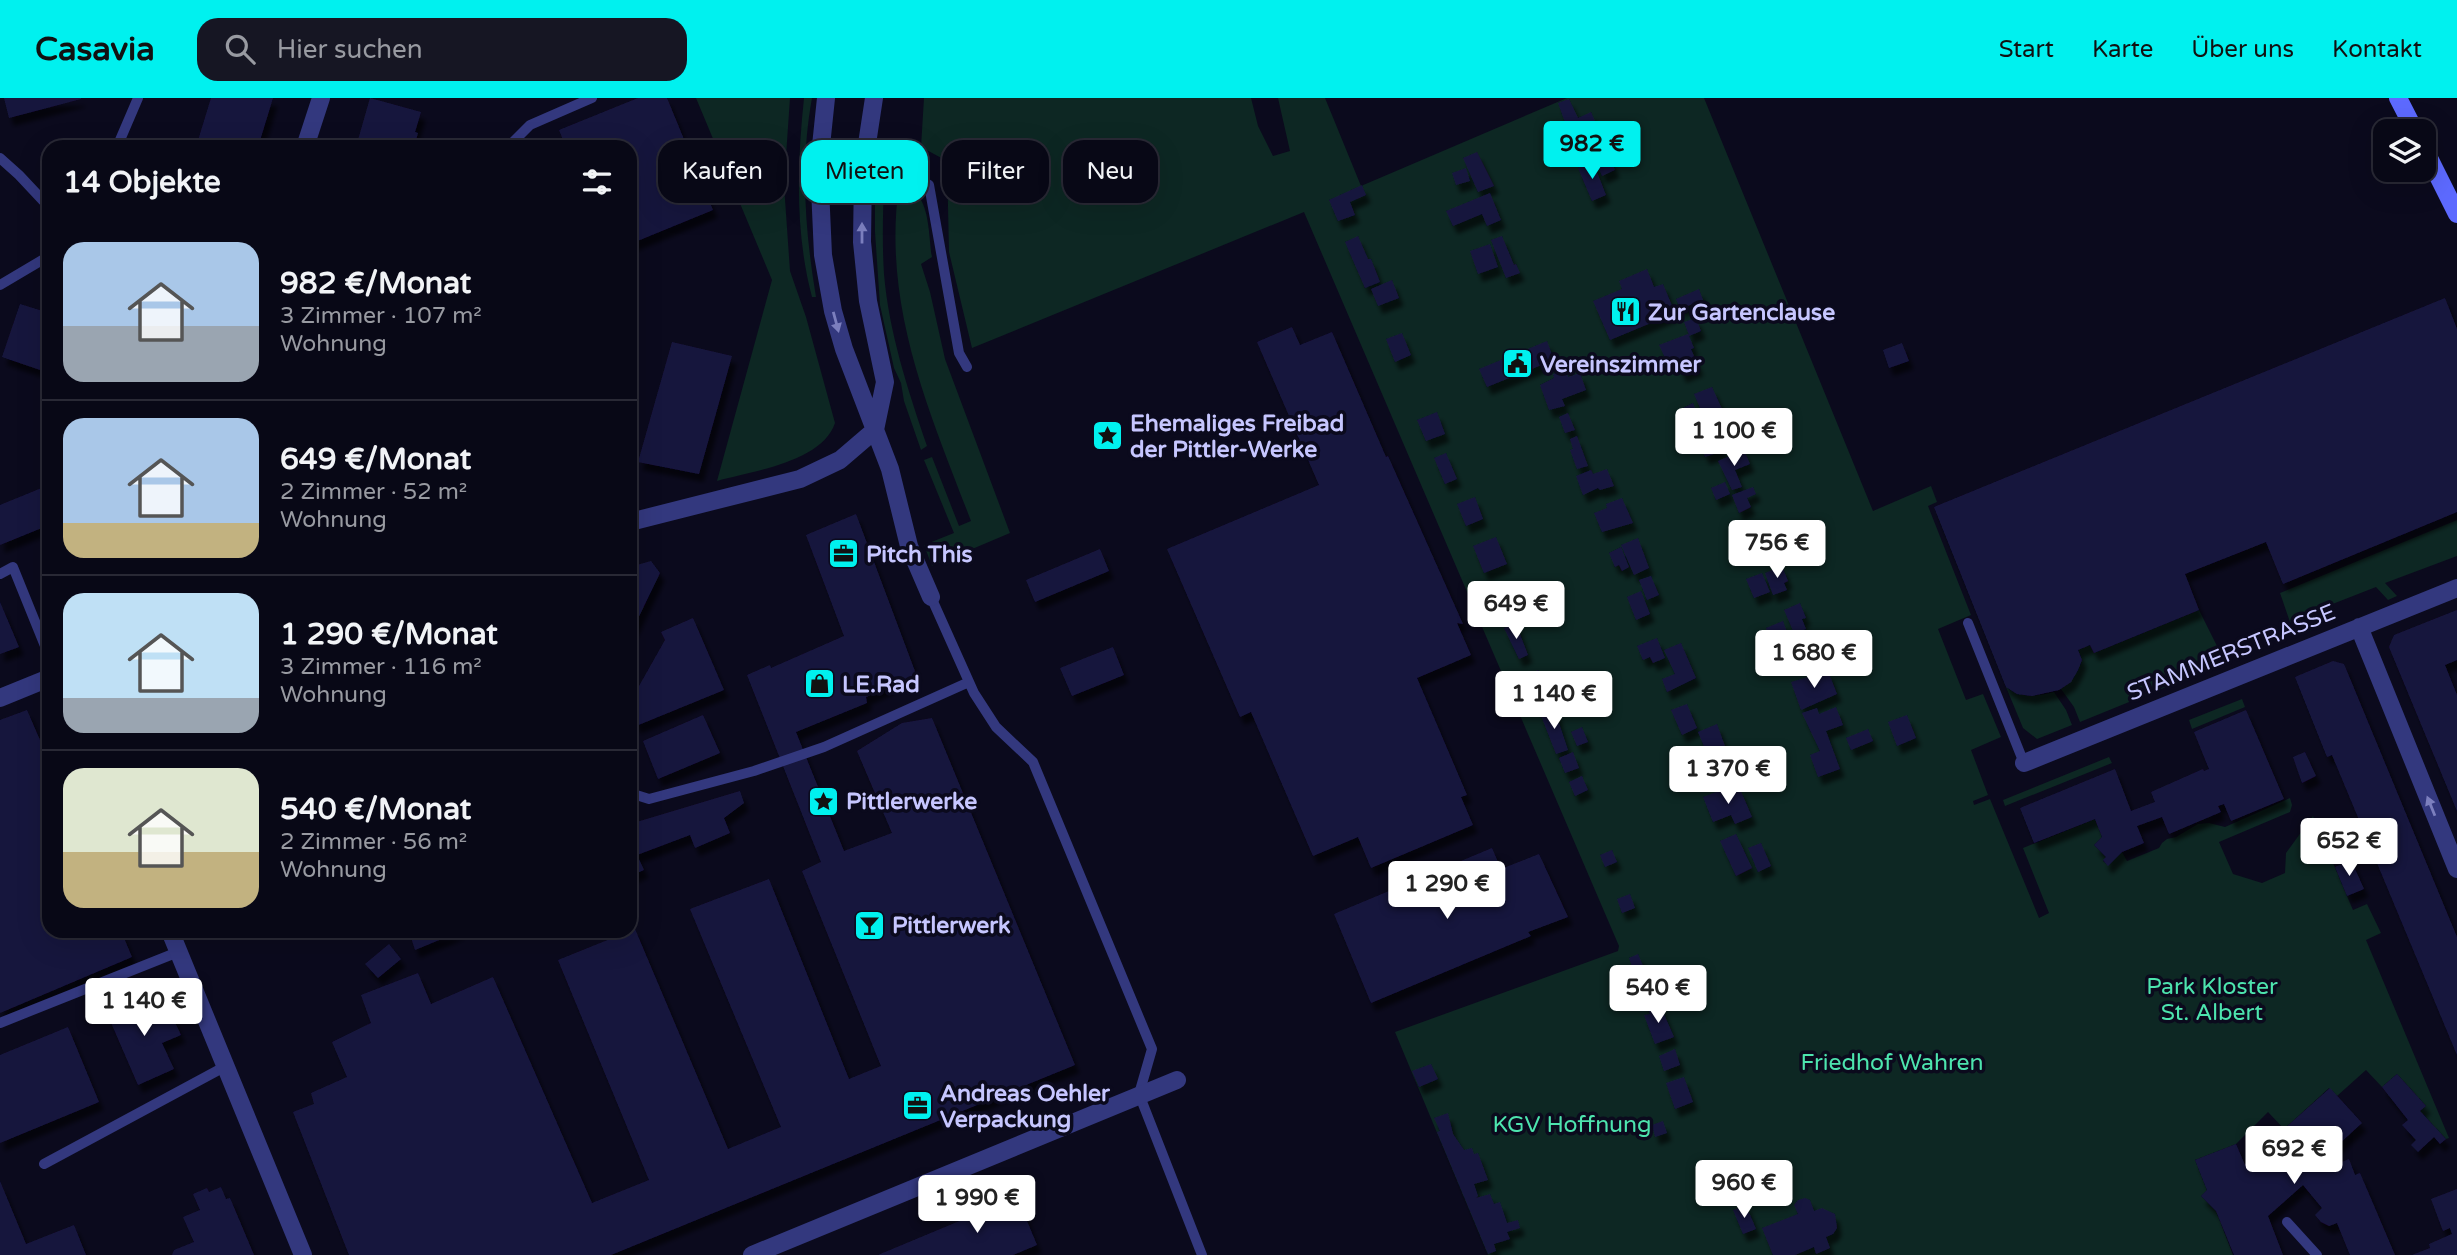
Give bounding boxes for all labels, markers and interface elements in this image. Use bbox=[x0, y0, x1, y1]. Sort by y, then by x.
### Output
search box bbox=[197, 18, 687, 81]
text: Casavia bbox=[35, 30, 155, 69]
icon: search bbox=[221, 30, 259, 68]
text: Hier suchen bbox=[277, 34, 423, 65]
text: Start bbox=[1999, 35, 2054, 64]
text: Karte bbox=[2092, 35, 2153, 64]
text: Über uns bbox=[2191, 35, 2294, 64]
text: Kontakt bbox=[2332, 35, 2422, 64]
map controls bbox=[2373, 119, 2436, 182]
button: layers bbox=[2373, 119, 2436, 182]
pin: 982 € bbox=[1543, 122, 1641, 181]
text: 982 € bbox=[1560, 130, 1625, 158]
chip: Kaufen bbox=[658, 140, 787, 203]
chip: Mieten bbox=[801, 140, 928, 203]
chip: Filter bbox=[942, 140, 1049, 203]
chip: Neu bbox=[1063, 140, 1158, 203]
icon: filters bbox=[578, 163, 616, 201]
text: 14 Objekte bbox=[63, 164, 221, 201]
one-way arrow bbox=[856, 222, 868, 244]
text: 982 €/Monat bbox=[280, 265, 471, 302]
icon: home bbox=[119, 270, 203, 354]
restaurant icon: Zur Gartenclause bbox=[1608, 295, 1642, 329]
place label: Zur Gartenclause bbox=[1648, 299, 1835, 327]
text: 3 Zimmer · 107 m² bbox=[280, 302, 482, 330]
one-way arrow bbox=[831, 311, 842, 333]
text: Wohnung bbox=[280, 330, 387, 358]
public building icon: Vereinszimmer bbox=[1500, 347, 1534, 381]
place label: Vereinszimmer bbox=[1540, 351, 1702, 379]
pin: 1 100 € bbox=[1669, 408, 1799, 468]
place label: Ehemaliges Freibad der Pittler-Werke bbox=[1130, 410, 1344, 464]
text: 1 100 € bbox=[1691, 417, 1777, 445]
place icon: Ehemaliges Freibad der Pittler-Werke bbox=[1090, 419, 1124, 453]
text: 649 €/Monat bbox=[280, 441, 471, 478]
icon: home bbox=[119, 446, 203, 530]
text: 2 Zimmer · 52 m² bbox=[280, 478, 467, 506]
text: Wohnung bbox=[280, 506, 387, 534]
pin: 756 € bbox=[1728, 520, 1826, 580]
text: 756 € bbox=[1745, 529, 1810, 557]
office icon: Pitch This bbox=[826, 537, 860, 571]
place label: Pitch This bbox=[866, 541, 973, 569]
pin: 649 € bbox=[1467, 582, 1565, 641]
text: 649 € bbox=[1484, 590, 1549, 618]
street label: STAMMERSTRASSE bbox=[2123, 598, 2340, 708]
text: 1 290 €/Monat bbox=[280, 616, 498, 653]
icon: home bbox=[119, 621, 203, 705]
pin: 1 680 € bbox=[1749, 630, 1879, 690]
text: 1 680 € bbox=[1771, 639, 1857, 667]
text: 3 Zimmer · 116 m² bbox=[280, 653, 482, 681]
shop icon: LE.Rad bbox=[802, 667, 836, 701]
place label: LE.Rad bbox=[842, 671, 920, 699]
pin: 1 140 € bbox=[1489, 672, 1619, 731]
text: 1 140 € bbox=[1511, 680, 1597, 708]
text: Wohnung bbox=[280, 681, 387, 709]
pin: 1 370 € bbox=[1663, 746, 1793, 806]
text: 1 370 € bbox=[1685, 755, 1771, 783]
place icon: Pittlerwerke bbox=[806, 784, 840, 818]
place label: Pittlerwerke bbox=[846, 788, 977, 816]
text: 540 €/Monat bbox=[280, 791, 471, 828]
one-way arrow bbox=[2426, 795, 2437, 816]
icon: home bbox=[119, 796, 203, 880]
pin: 652 € bbox=[2300, 818, 2398, 878]
text: 652 € bbox=[2317, 827, 2382, 855]
text: 2 Zimmer · 56 m² bbox=[280, 828, 467, 856]
text: Wohnung bbox=[280, 856, 387, 884]
pin: 1 290 € bbox=[1382, 862, 1512, 921]
text: 1 290 € bbox=[1404, 870, 1490, 898]
bar icon: Pittlerwerk bbox=[852, 908, 886, 942]
place label: Pittlerwerk bbox=[892, 912, 1011, 940]
pin: 540 € bbox=[1609, 965, 1707, 1025]
park label: Park Kloster St. Albert bbox=[2146, 973, 2278, 1027]
text: 540 € bbox=[1626, 974, 1691, 1002]
pin: 1 140 € bbox=[79, 978, 209, 1038]
text: 1 140 € bbox=[101, 987, 187, 1015]
park label: Friedhof Wahren bbox=[1801, 1049, 1983, 1077]
place label: Andreas Oehler Verpackung bbox=[940, 1080, 1111, 1134]
office icon: Andreas Oehler Verpackung bbox=[900, 1089, 934, 1123]
park label: KGV Hoffnung bbox=[1492, 1111, 1652, 1139]
pin: 692 € bbox=[2245, 1126, 2343, 1186]
text: 692 € bbox=[2262, 1135, 2327, 1163]
pin: 960 € bbox=[1695, 1160, 1793, 1220]
text: 960 € bbox=[1712, 1169, 1777, 1197]
pin: 1 990 € bbox=[912, 1176, 1042, 1235]
text: 1 990 € bbox=[934, 1184, 1020, 1212]

